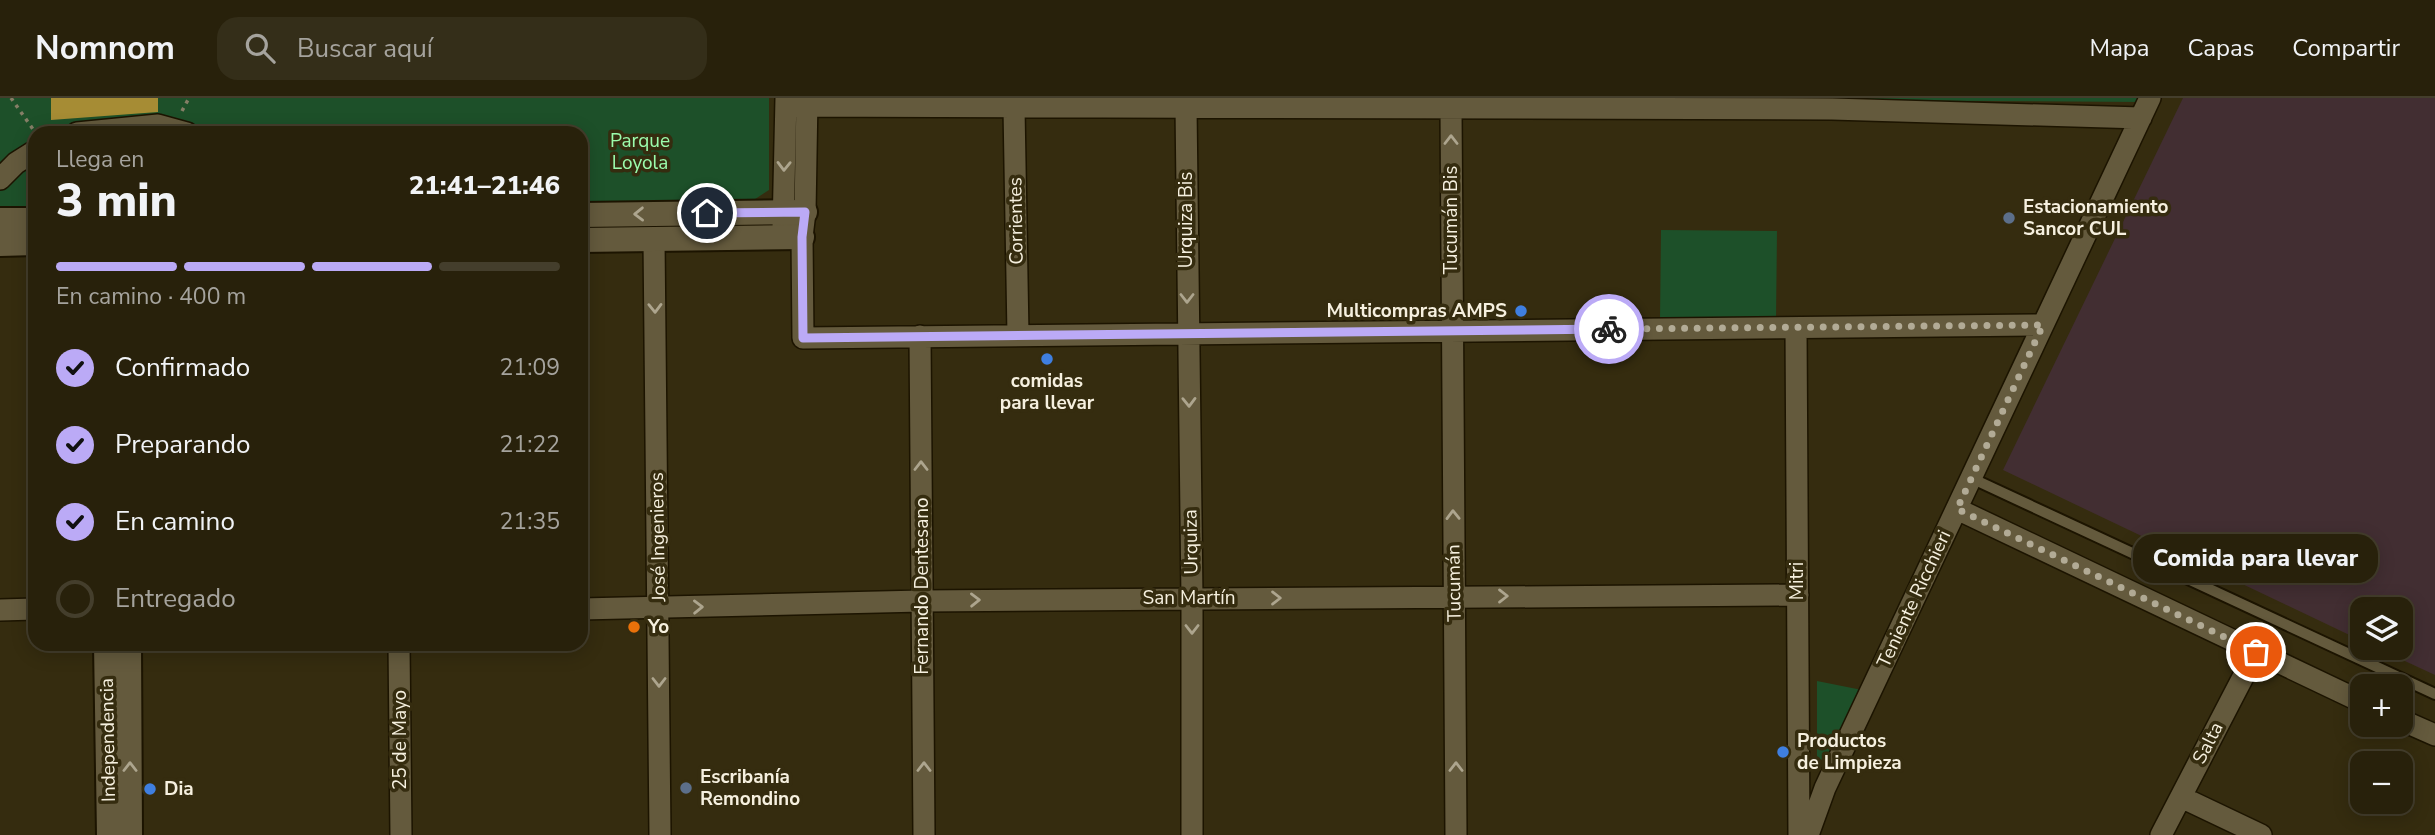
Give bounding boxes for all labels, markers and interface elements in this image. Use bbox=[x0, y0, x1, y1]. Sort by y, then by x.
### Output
search box bbox=[217, 17, 707, 80]
text: Nomnom bbox=[35, 26, 175, 71]
icon: search bbox=[241, 29, 279, 67]
text: Buscar aquí bbox=[297, 31, 433, 66]
text: Mapa bbox=[2090, 32, 2150, 64]
text: Capas bbox=[2188, 32, 2254, 64]
text: Compartir bbox=[2292, 32, 2400, 64]
park label: Parque Loyola bbox=[610, 128, 670, 176]
one-way arrow bbox=[1443, 134, 1459, 145]
text: Llega en bbox=[56, 144, 144, 175]
one-way arrow bbox=[777, 161, 792, 172]
street label: Tucumán Bis bbox=[1438, 166, 1464, 274]
text: 21:41–21:46 bbox=[409, 168, 560, 203]
text: 3 min bbox=[56, 169, 177, 232]
street label: Urquiza Bis bbox=[1173, 172, 1199, 268]
street label: Corrientes bbox=[1002, 177, 1030, 265]
pin bbox=[677, 183, 737, 243]
icon: home bbox=[688, 194, 726, 232]
place label: Estacionamiento Sancor CUL bbox=[2023, 194, 2169, 242]
one-way arrow bbox=[633, 206, 644, 222]
marker: Estacionamiento Sancor CUL bbox=[2001, 210, 2017, 226]
text: En camino · 400 m bbox=[56, 281, 246, 312]
one-way arrow bbox=[1179, 293, 1195, 304]
courier bbox=[1574, 294, 1644, 364]
place label: Multicompras AMPS bbox=[1327, 298, 1507, 324]
one-way arrow bbox=[647, 303, 663, 314]
marker: Multicompras AMPS bbox=[1513, 303, 1529, 319]
icon: bike bbox=[1590, 310, 1628, 348]
icon: check bbox=[56, 349, 94, 387]
text: Confirmado bbox=[115, 350, 250, 385]
marker: comidas para llevar bbox=[1039, 351, 1055, 367]
text: 21:09 bbox=[500, 352, 560, 383]
place label: comidas para llevar bbox=[1000, 368, 1095, 416]
one-way arrow bbox=[1181, 396, 1196, 407]
icon: check bbox=[56, 426, 94, 464]
text: Preparando bbox=[115, 427, 250, 462]
text: 21:22 bbox=[500, 429, 560, 460]
one-way arrow bbox=[913, 460, 929, 471]
street label: José Ingenieros bbox=[644, 472, 672, 603]
street label: Fernando Dentesano bbox=[909, 497, 935, 675]
icon: check bbox=[56, 503, 94, 541]
text: En camino bbox=[115, 504, 235, 539]
text: 21:35 bbox=[500, 506, 560, 537]
street label: Urquiza bbox=[1177, 509, 1205, 575]
one-way arrow bbox=[1446, 509, 1461, 520]
street label: Teniente Ricchieri bbox=[1871, 526, 1957, 672]
callout: Comida para llevar bbox=[2134, 533, 2378, 582]
text: Comida para llevar bbox=[2153, 543, 2358, 574]
street label: Tucumán bbox=[1440, 544, 1468, 622]
street label: Mitri bbox=[1784, 562, 1810, 600]
text: Entregado bbox=[115, 581, 236, 616]
street label: San Martín bbox=[1143, 585, 1235, 611]
one-way arrow bbox=[1498, 588, 1509, 604]
one-way arrow bbox=[1270, 590, 1281, 605]
one-way arrow bbox=[969, 593, 980, 608]
map controls bbox=[2350, 597, 2413, 814]
button: layers bbox=[2350, 597, 2413, 660]
one-way arrow bbox=[693, 599, 704, 615]
place label: Yo bbox=[647, 614, 669, 640]
marker: Yo bbox=[626, 619, 642, 635]
pin bbox=[2226, 622, 2286, 682]
one-way arrow bbox=[1184, 624, 1200, 635]
icon: bag bbox=[2237, 633, 2275, 671]
button: + bbox=[2350, 674, 2413, 737]
street label: Independencia bbox=[94, 678, 122, 802]
one-way arrow bbox=[651, 678, 667, 688]
street label: 25 de Mayo bbox=[387, 690, 413, 790]
street label: Salta bbox=[2186, 718, 2230, 768]
place label: Productos de Limpieza bbox=[1797, 728, 1902, 776]
marker: Productos de Limpieza bbox=[1775, 744, 1791, 760]
button: − bbox=[2350, 751, 2413, 814]
one-way arrow bbox=[122, 761, 138, 772]
one-way arrow bbox=[916, 761, 932, 772]
one-way arrow bbox=[1448, 761, 1464, 772]
place label: Escribanía Remondino bbox=[700, 764, 800, 812]
place label: Dia bbox=[164, 776, 194, 802]
marker: Escribanía Remondino bbox=[678, 780, 694, 796]
marker: Dia bbox=[142, 781, 158, 797]

